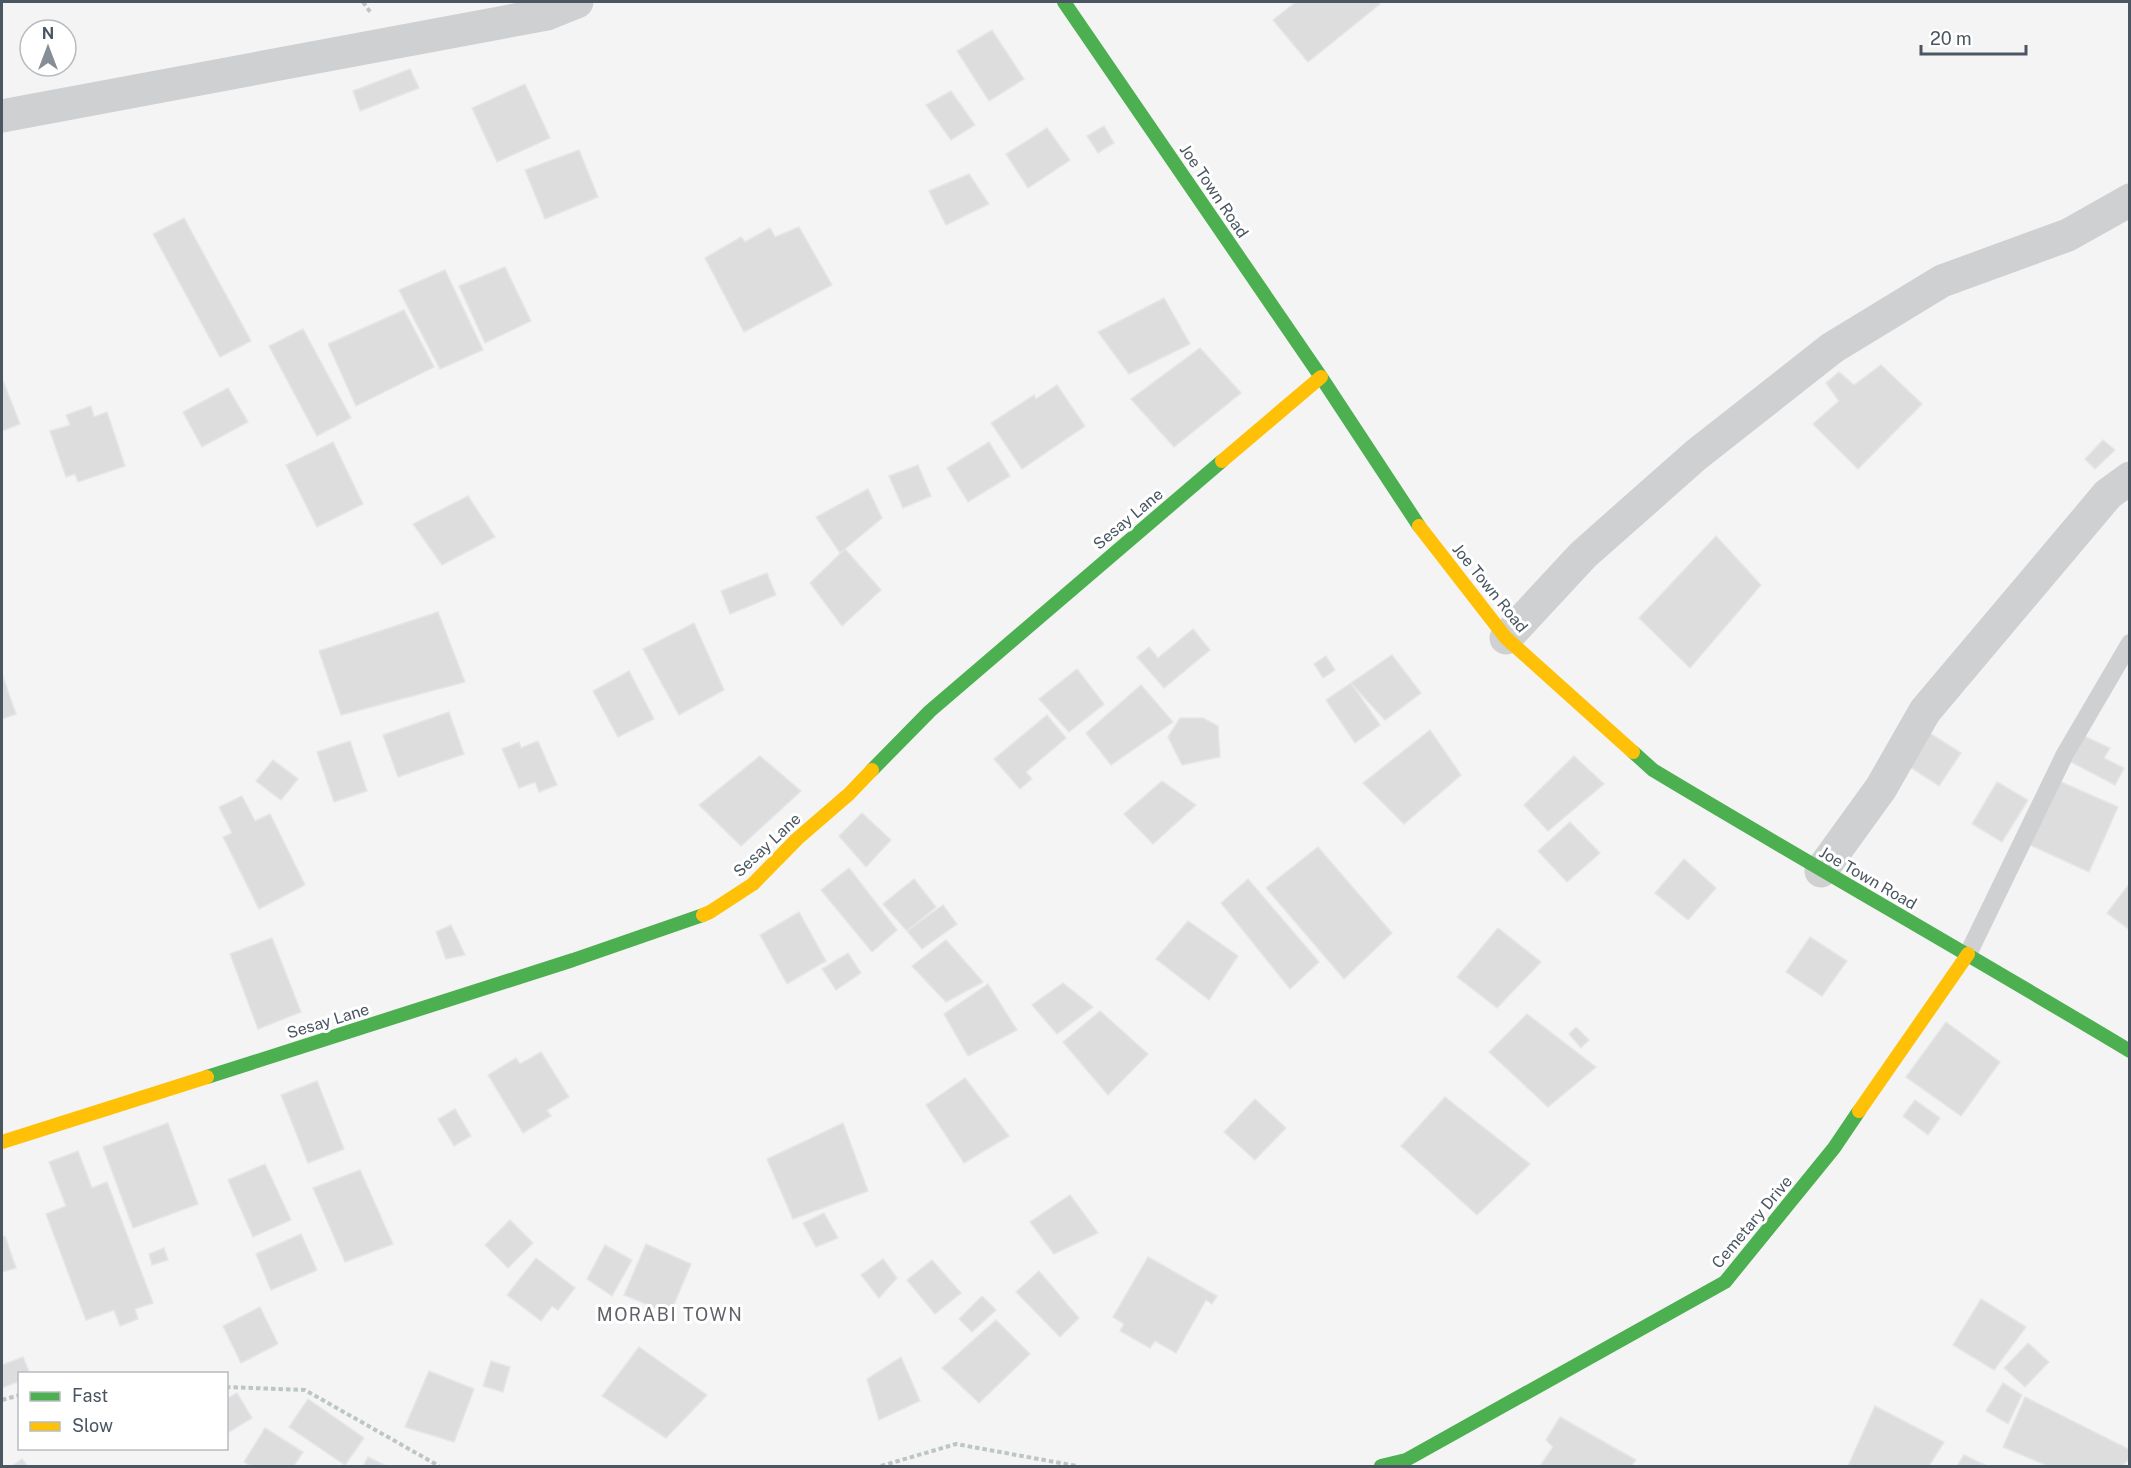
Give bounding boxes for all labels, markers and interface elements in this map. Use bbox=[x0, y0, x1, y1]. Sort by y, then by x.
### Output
north arrow bbox=[18, 18, 78, 78]
scale bar bbox=[1921, 18, 2026, 56]
text: N bbox=[42, 24, 54, 43]
text: 20 m bbox=[1930, 28, 1972, 49]
street label: Joe Town Road bbox=[1176, 141, 1252, 241]
street label: Sesay Lane bbox=[1089, 484, 1167, 554]
street label: Joe Town Road bbox=[1448, 540, 1532, 636]
street label: Sesay Lane bbox=[729, 809, 805, 881]
street label: Joe Town Road bbox=[1816, 843, 1920, 913]
street label: Sesay Lane bbox=[285, 999, 371, 1043]
street label: Cemetary Drive bbox=[1708, 1172, 1796, 1272]
district label: MORABI TOWN bbox=[597, 1304, 743, 1325]
legend bbox=[18, 1372, 228, 1450]
text: Fast bbox=[72, 1385, 108, 1406]
text: Slow bbox=[72, 1415, 113, 1436]

